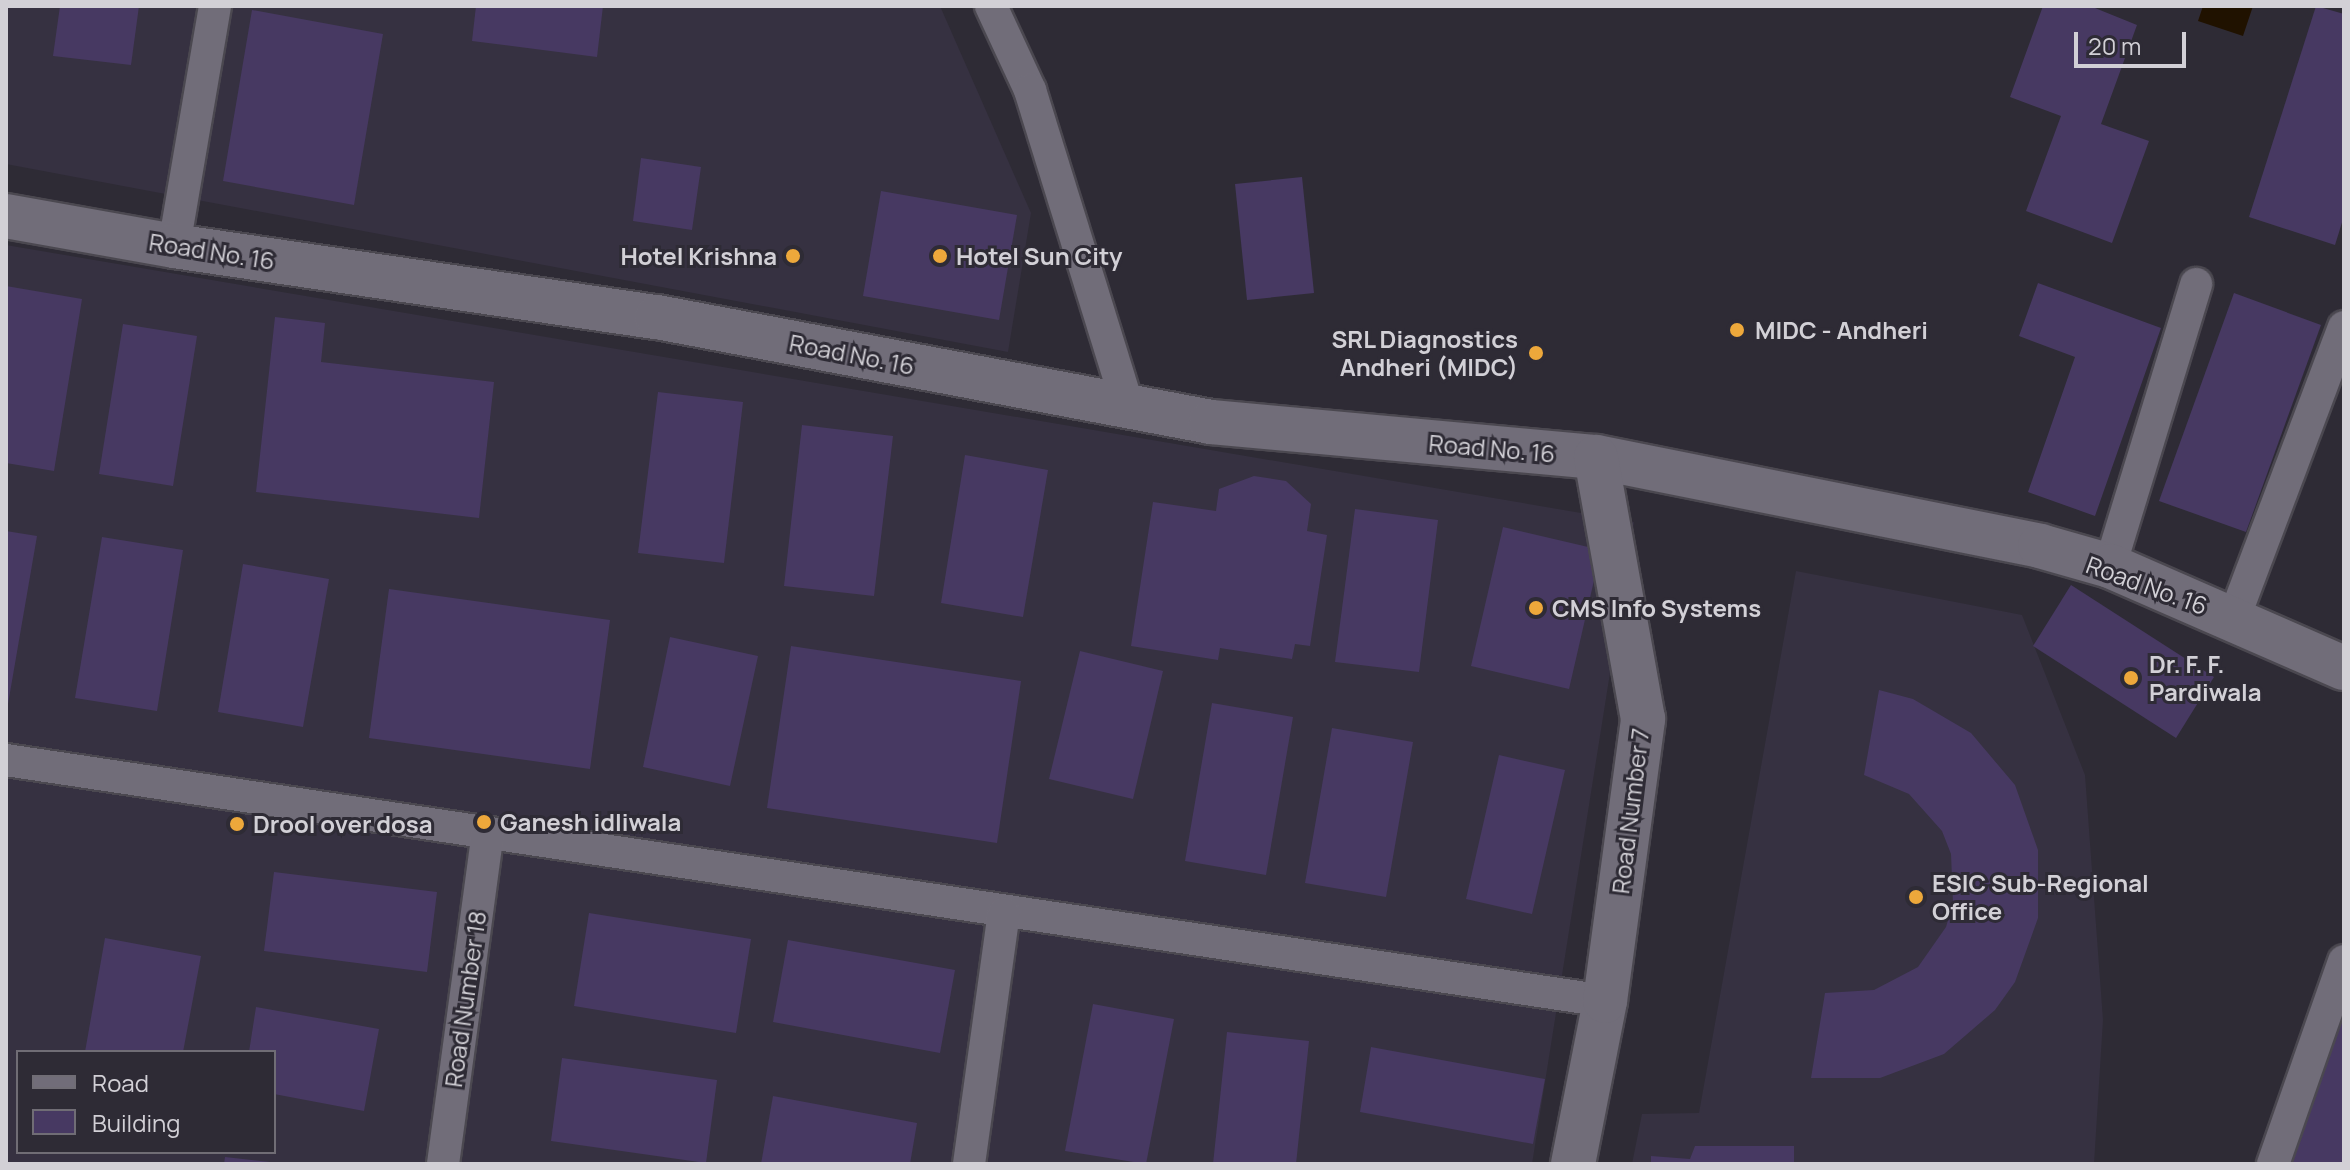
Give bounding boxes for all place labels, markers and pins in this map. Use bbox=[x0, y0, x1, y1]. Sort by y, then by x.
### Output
place label: Hotel Krishna bbox=[620, 242, 777, 270]
place label: Hotel Sun City bbox=[956, 242, 1122, 270]
marker: Hotel Krishna bbox=[784, 247, 802, 265]
marker: Hotel Sun City bbox=[931, 247, 949, 265]
place label: MIDC - Andheri bbox=[1755, 316, 1928, 344]
marker: MIDC - Andheri bbox=[1726, 319, 1748, 341]
place label: SRL Diagnostics Andheri (MIDC) bbox=[1330, 325, 1518, 381]
marker: SRL Diagnostics Andheri (MIDC) bbox=[1525, 342, 1547, 364]
place label: CMS Info Systems bbox=[1552, 594, 1761, 622]
marker: CMS Info Systems bbox=[1527, 599, 1545, 617]
place label: Dr. F. F. Pardiwala bbox=[2149, 650, 2262, 706]
marker: Dr. F. F. Pardiwala bbox=[2120, 667, 2142, 689]
place label: Ganesh idliwala bbox=[500, 808, 681, 836]
place label: Drool over dosa bbox=[253, 810, 432, 838]
marker: Ganesh idliwala bbox=[475, 813, 493, 831]
marker: Drool over dosa bbox=[228, 815, 246, 833]
place label: ESIC Sub-Regional Office bbox=[1932, 869, 2149, 925]
marker: ESIC Sub-Regional Office bbox=[1907, 888, 1925, 906]

